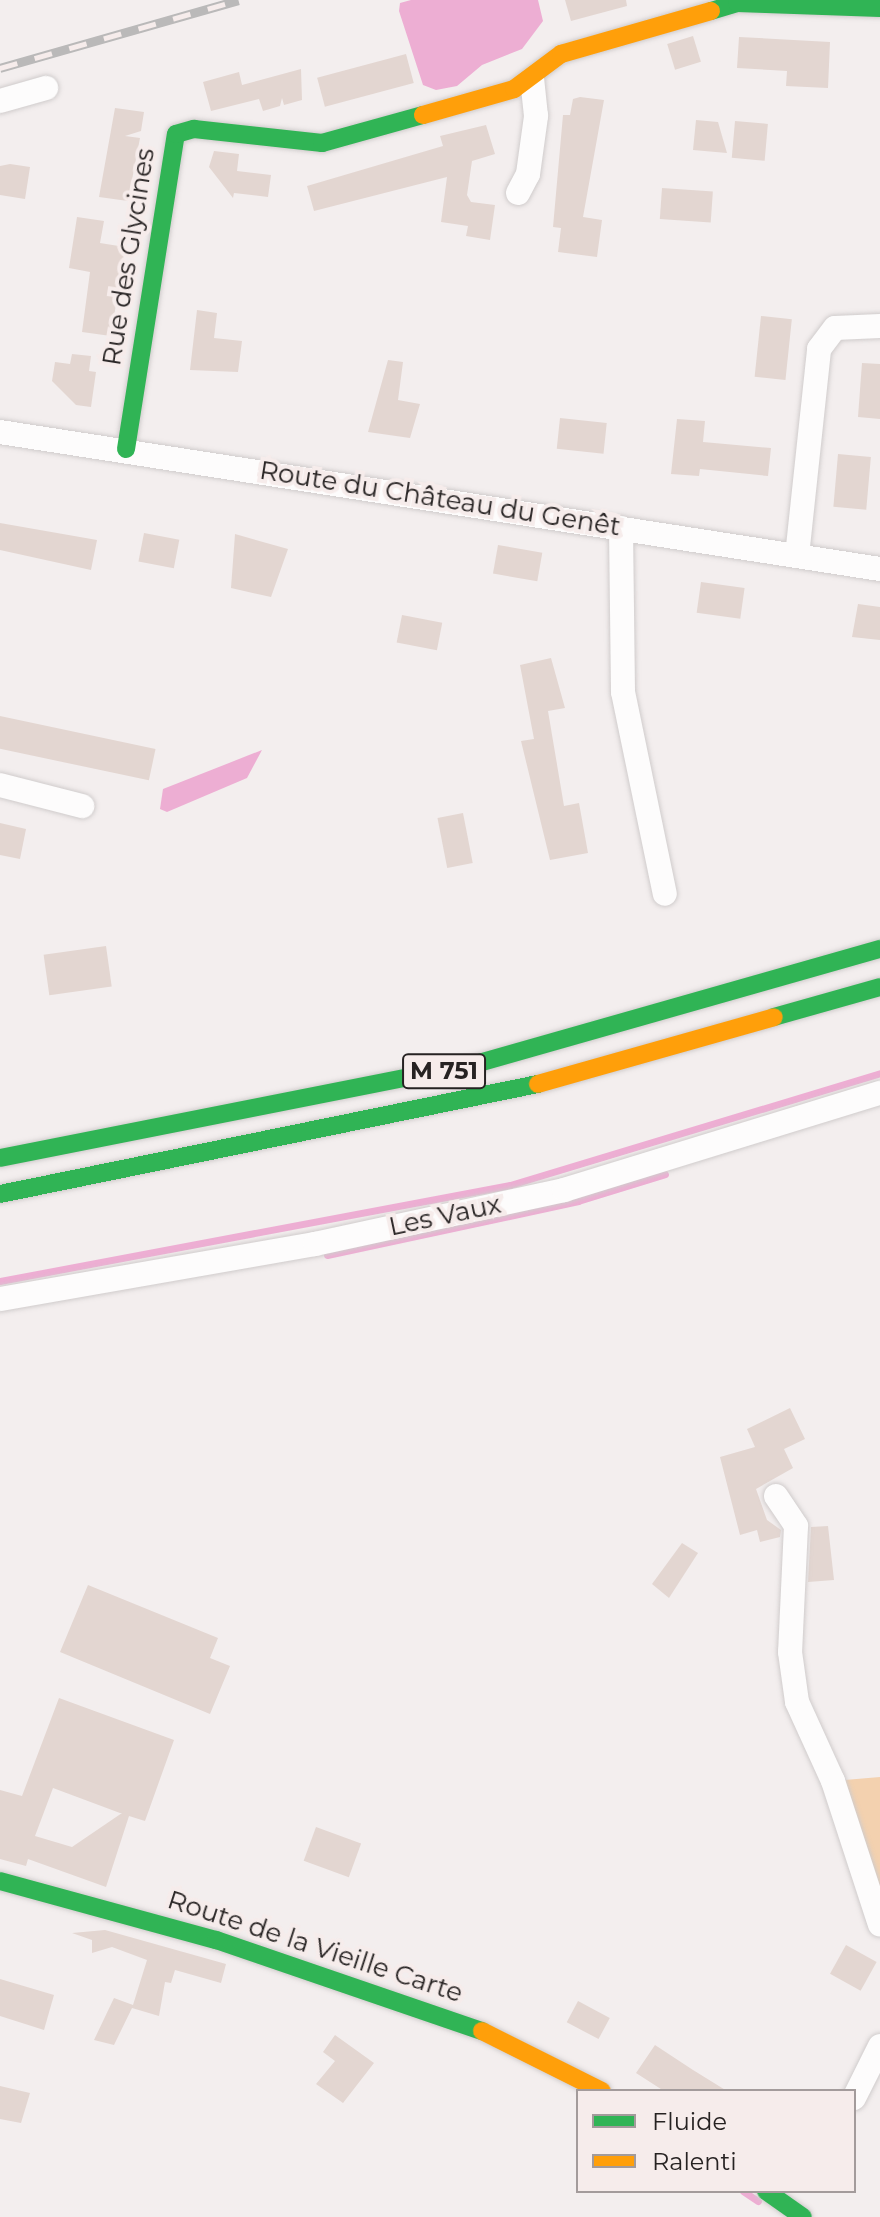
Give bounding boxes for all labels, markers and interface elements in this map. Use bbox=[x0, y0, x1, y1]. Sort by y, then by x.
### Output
street label: Rue des Glycines bbox=[96, 146, 162, 368]
street label: Route du Château du Genêt bbox=[257, 455, 623, 543]
road number: M 751 bbox=[402, 1051, 486, 1091]
street label: Les Vaux bbox=[386, 1189, 504, 1243]
street label: Route de la Vieille Carte bbox=[163, 1884, 467, 2010]
legend bbox=[576, 2089, 856, 2193]
text: Fluide bbox=[652, 2107, 727, 2136]
text: Ralenti bbox=[652, 2147, 737, 2176]

